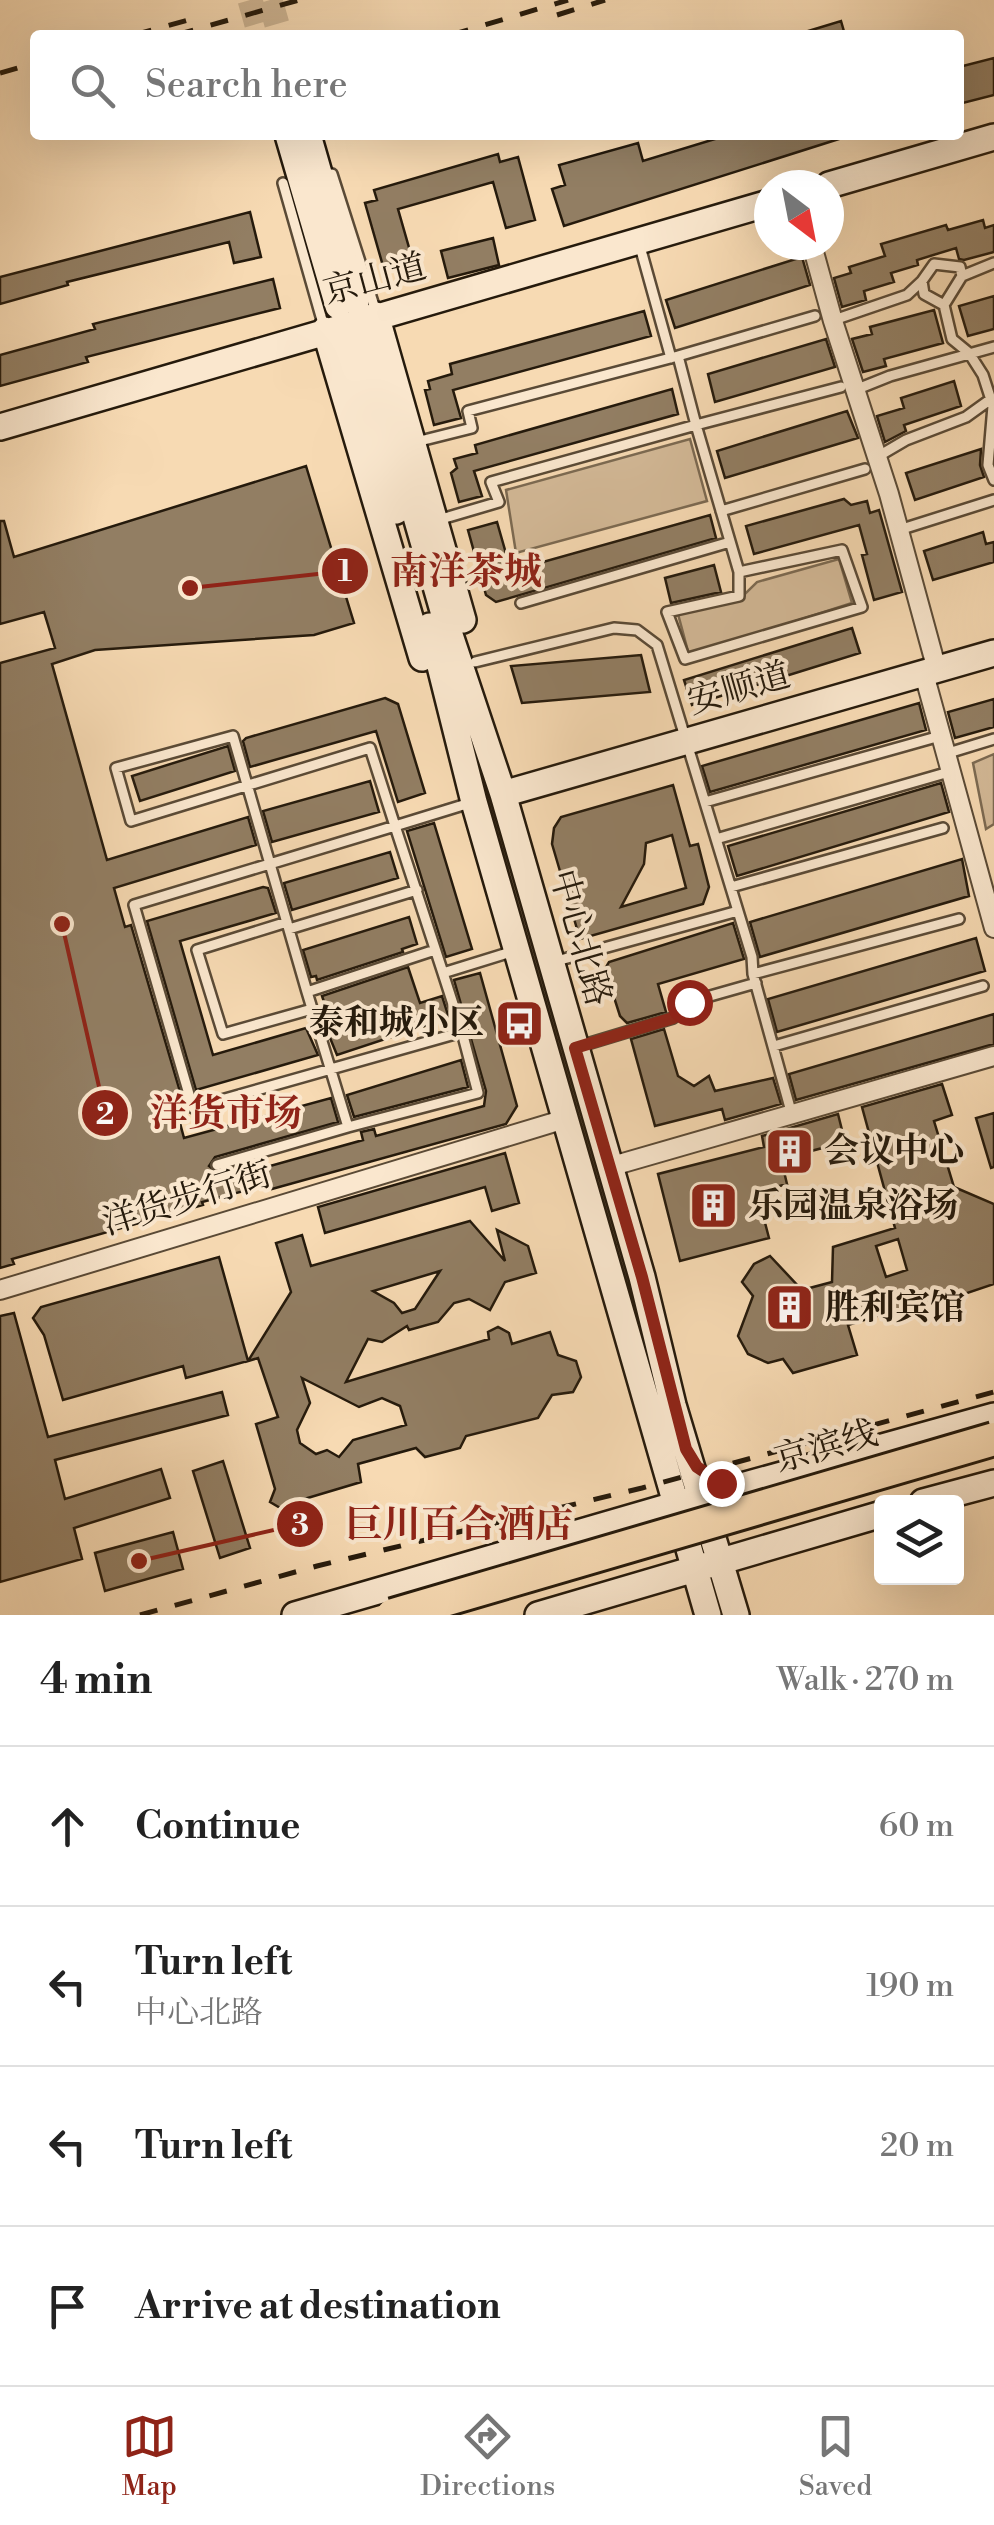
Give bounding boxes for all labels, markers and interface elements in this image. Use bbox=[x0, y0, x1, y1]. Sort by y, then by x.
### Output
search box bbox=[30, 30, 964, 140]
icon: search bbox=[65, 58, 120, 113]
text: Search here bbox=[145, 62, 348, 109]
north arrow bbox=[754, 170, 844, 260]
street label: 京山道 bbox=[319, 246, 431, 314]
callout: 南洋茶城 bbox=[320, 537, 562, 605]
text: 南洋茶城 bbox=[390, 549, 542, 596]
text: 1 bbox=[338, 553, 353, 591]
street label: 安顺道 bbox=[683, 654, 795, 724]
street label: 中心北路 bbox=[540, 865, 620, 1011]
route start bbox=[667, 980, 713, 1026]
bus stop icon: 泰和城小区 bbox=[493, 997, 545, 1049]
place label: 泰和城小区 bbox=[309, 1002, 484, 1045]
callout: 洋货市场 bbox=[80, 1079, 322, 1147]
text: 洋货市场 bbox=[150, 1091, 302, 1138]
text: 2 bbox=[96, 1096, 114, 1134]
building icon: 会议中心 bbox=[763, 1125, 815, 1177]
place label: 会议中心 bbox=[824, 1130, 964, 1173]
street label: 洋货步行街 bbox=[97, 1153, 277, 1245]
building icon: 乐园温泉浴场 bbox=[687, 1180, 739, 1232]
place label: 乐园温泉浴场 bbox=[748, 1185, 958, 1228]
building icon: 胜利宾馆 bbox=[764, 1282, 816, 1334]
place label: 胜利宾馆 bbox=[825, 1287, 965, 1330]
street label: 京滨线 bbox=[770, 1412, 882, 1482]
route end bbox=[699, 1461, 745, 1507]
callout: 巨川百合酒店 bbox=[275, 1490, 593, 1558]
map controls bbox=[874, 1495, 964, 1585]
button: layers bbox=[874, 1495, 964, 1585]
text: 巨川百合酒店 bbox=[345, 1502, 573, 1549]
text: 3 bbox=[291, 1507, 309, 1545]
text: 4 min bbox=[40, 1654, 152, 1707]
text: Walk · 270 m bbox=[777, 1660, 954, 1700]
icon: ahead bbox=[40, 1799, 95, 1854]
text: Continue bbox=[135, 1803, 300, 1850]
text: 60 m bbox=[879, 1806, 954, 1846]
text: Turn left bbox=[135, 1939, 292, 1986]
icon: left bbox=[40, 1959, 95, 2014]
text: 190 m bbox=[866, 1966, 954, 2006]
text: 中心北路 bbox=[135, 1993, 263, 2033]
icon: left bbox=[40, 2119, 95, 2174]
text: Turn left bbox=[135, 2123, 292, 2170]
text: 20 m bbox=[880, 2126, 954, 2166]
icon: arrive bbox=[40, 2279, 95, 2334]
text: Arrive at destination bbox=[135, 2283, 501, 2330]
tab: Map bbox=[122, 2409, 177, 2504]
tab: Directions bbox=[420, 2409, 555, 2504]
tab: Saved bbox=[799, 2409, 872, 2504]

